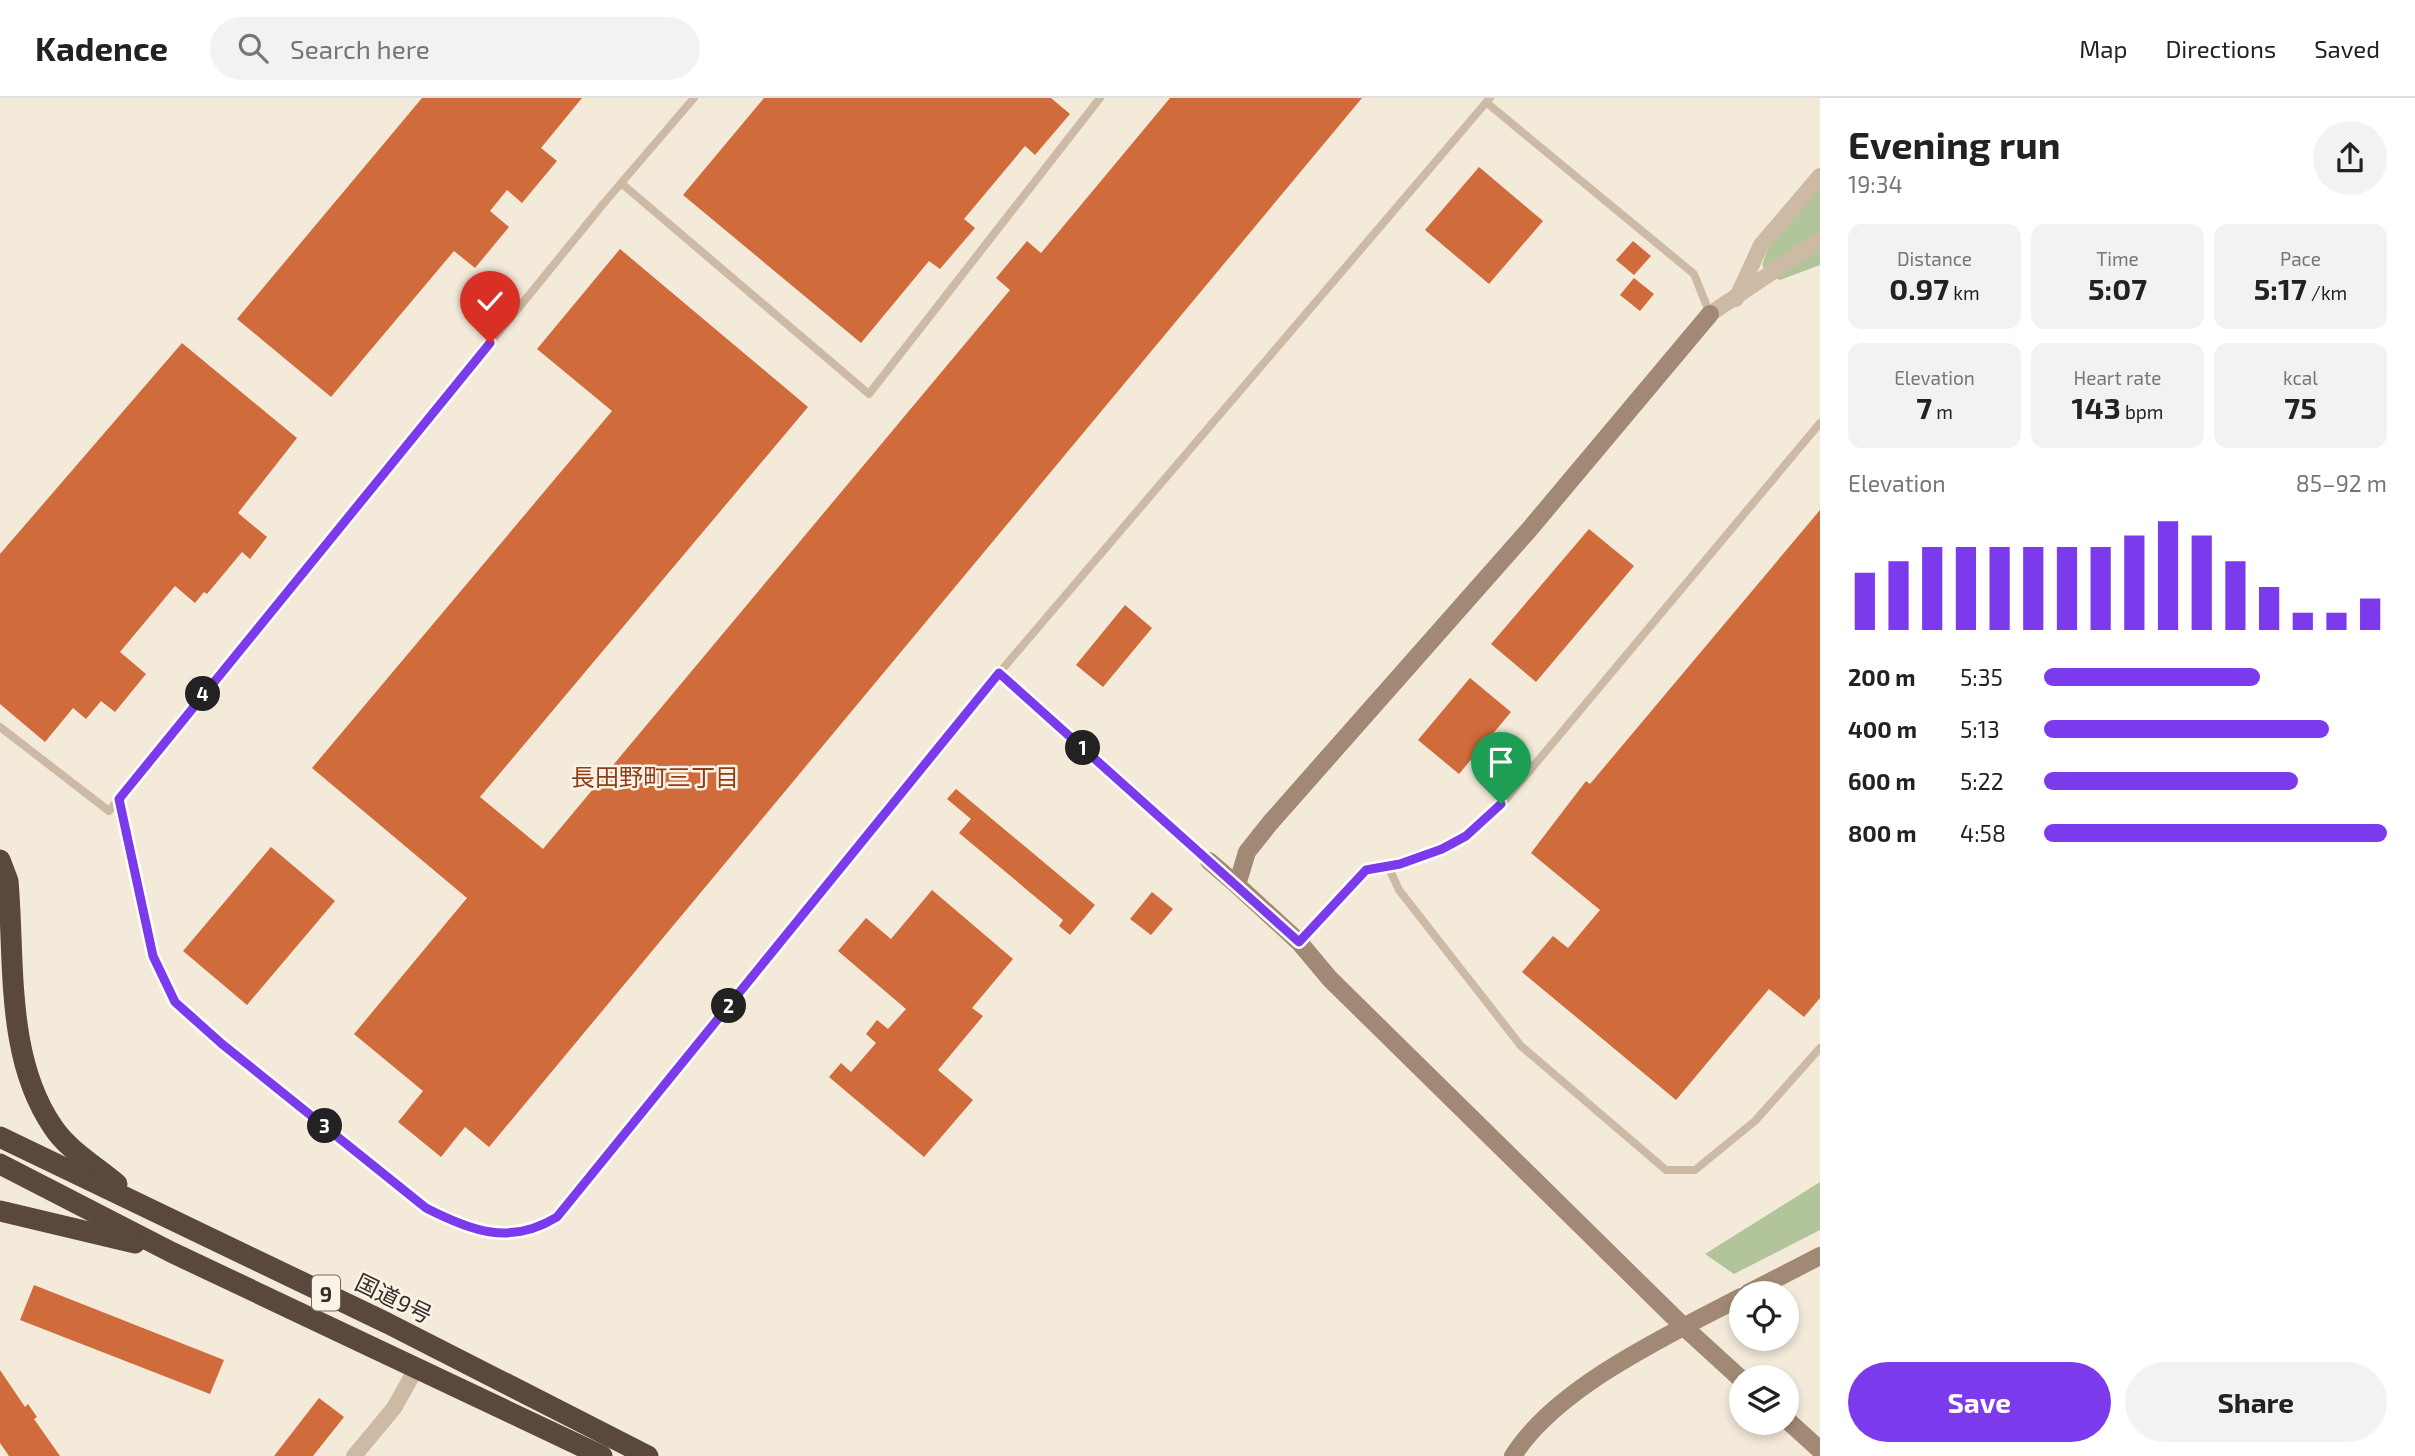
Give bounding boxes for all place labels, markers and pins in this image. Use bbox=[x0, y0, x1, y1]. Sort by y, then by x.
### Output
pin bbox=[460, 271, 520, 343]
pin: 4 bbox=[186, 676, 220, 712]
pin: 1 bbox=[1066, 730, 1100, 766]
pin bbox=[1471, 732, 1531, 804]
pin: 2 bbox=[712, 988, 746, 1024]
pin: 3 bbox=[308, 1108, 342, 1144]

